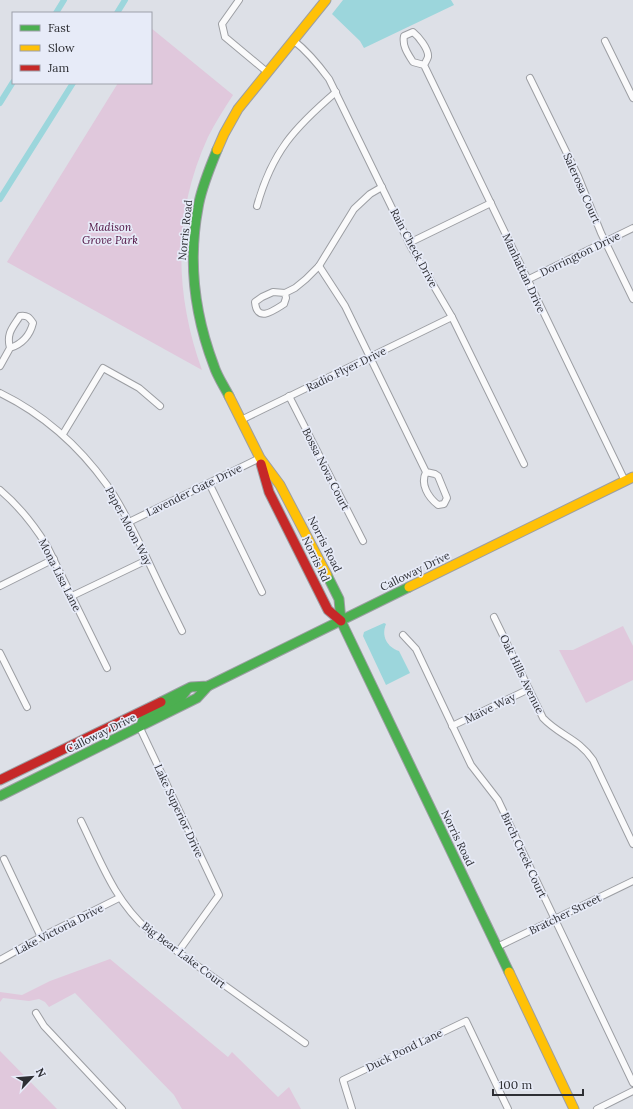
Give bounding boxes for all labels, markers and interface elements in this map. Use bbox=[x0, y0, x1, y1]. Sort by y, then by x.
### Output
legend bbox=[12, 12, 152, 84]
text: Fast bbox=[48, 20, 71, 35]
text: Slow bbox=[48, 40, 75, 55]
text: Jam bbox=[47, 60, 69, 75]
street label: Salerosa Court bbox=[560, 151, 604, 226]
street label: Norris Road bbox=[175, 199, 195, 261]
street label: Rain Check Drive bbox=[387, 206, 441, 290]
park label: Madison Grove Park bbox=[82, 220, 138, 247]
street label: Dorrington Drive bbox=[537, 228, 623, 280]
street label: Manhattan Drive bbox=[499, 231, 549, 315]
street label: Radio Flyer Drive bbox=[304, 344, 388, 394]
street label: Bossa Nova Court bbox=[299, 426, 353, 513]
street label: Lavender Gate Drive bbox=[144, 461, 244, 519]
street label: Paper Moon Way bbox=[102, 484, 156, 568]
street label: Norris Road bbox=[305, 514, 345, 575]
street label: Norris Rd bbox=[299, 534, 333, 584]
street label: Mona Lisa Lane bbox=[36, 536, 84, 614]
street label: Calloway Drive bbox=[378, 548, 452, 594]
street label: Oak Hills Avenue bbox=[497, 632, 547, 716]
street label: Maive Way bbox=[462, 690, 518, 726]
street label: Calloway Drive bbox=[64, 710, 138, 756]
street label: Lake Superior Drive bbox=[151, 762, 207, 860]
street label: Norris Road bbox=[438, 808, 478, 869]
street label: Birch Creek Court bbox=[498, 810, 550, 901]
street label: Bratcher Street bbox=[527, 890, 604, 938]
street label: Lake Victoria Drive bbox=[12, 901, 106, 957]
street label: Big Bear Lake Court bbox=[139, 919, 229, 992]
street label: Duck Pond Lane bbox=[363, 1025, 445, 1075]
north arrow bbox=[12, 1057, 52, 1097]
text: N bbox=[33, 1066, 49, 1080]
scale bar bbox=[493, 1071, 583, 1097]
text: 100 m bbox=[499, 1077, 532, 1092]

